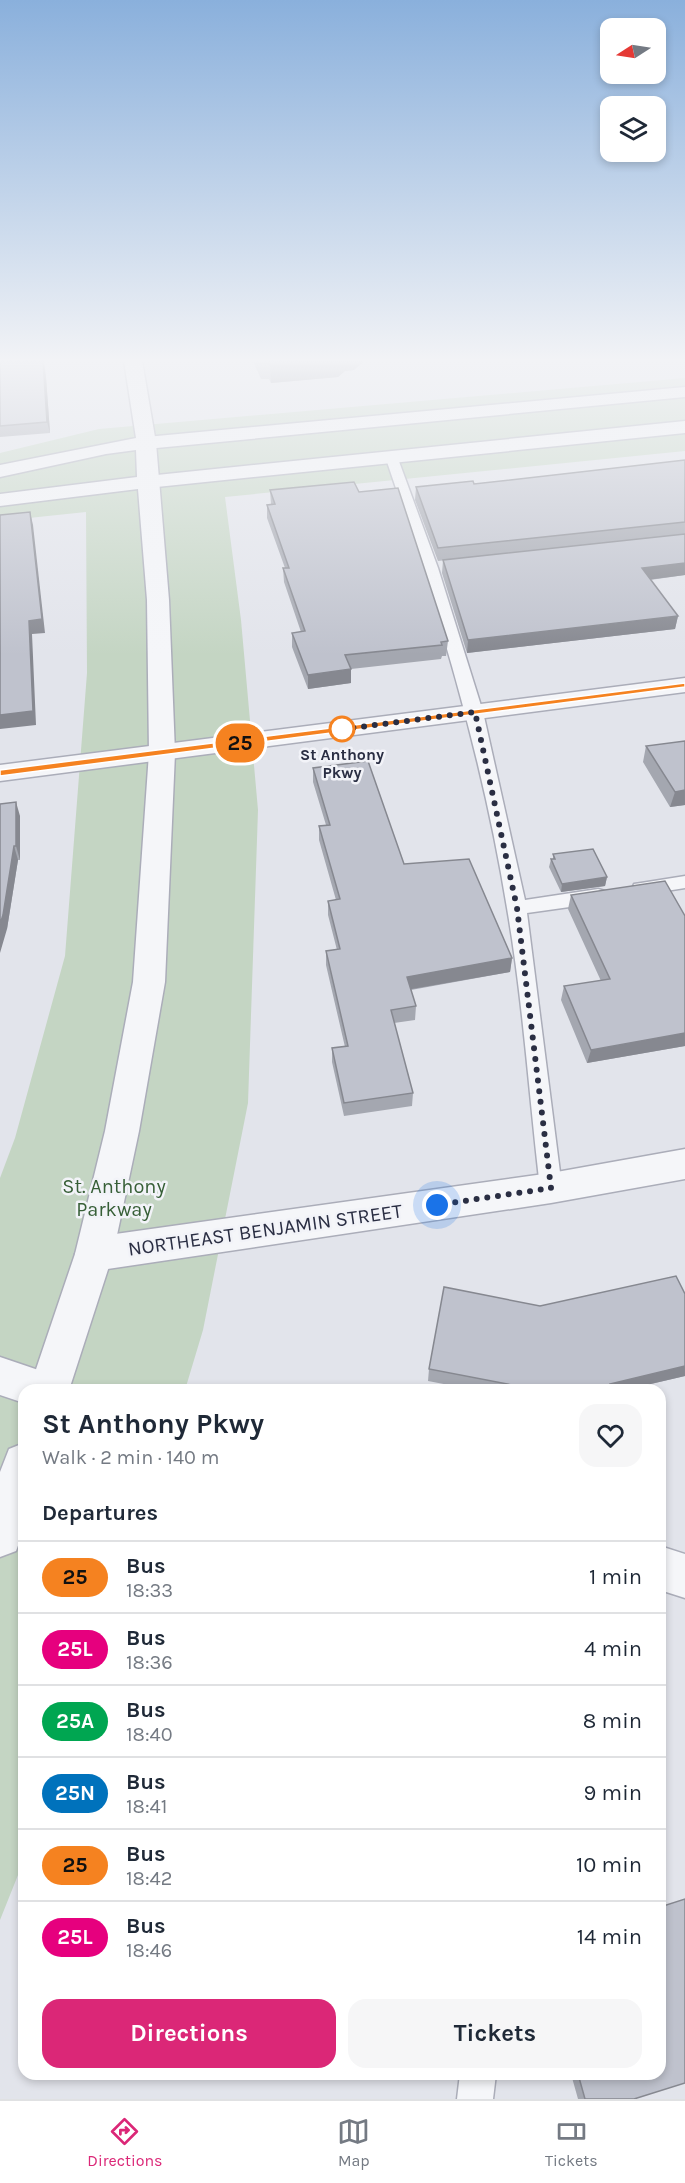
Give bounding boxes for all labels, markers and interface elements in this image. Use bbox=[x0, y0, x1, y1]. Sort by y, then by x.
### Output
north arrow bbox=[600, 18, 666, 84]
map controls bbox=[600, 18, 666, 162]
button: layers bbox=[600, 96, 666, 162]
marker: St Anthony Pkwy bbox=[329, 716, 355, 742]
line badge: 25 bbox=[213, 724, 267, 762]
text: 25 bbox=[228, 731, 252, 755]
place label: St Anthony Pkwy bbox=[300, 745, 384, 782]
park label: St. Anthony Parkway bbox=[62, 1175, 166, 1221]
your location bbox=[422, 1190, 452, 1220]
street label: NORTHEAST BENJAMIN STREET bbox=[126, 1199, 404, 1261]
button: heart bbox=[579, 1404, 642, 1467]
text: St Anthony Pkwy bbox=[42, 1407, 264, 1440]
text: Walk · 2 min · 140 m bbox=[42, 1446, 219, 1469]
text: Departures bbox=[42, 1500, 158, 1526]
text: Bus bbox=[126, 1553, 166, 1579]
text: 1 min bbox=[589, 1564, 642, 1590]
text: 25 bbox=[63, 1565, 87, 1589]
text: 18:33 bbox=[126, 1579, 173, 1602]
text: Bus bbox=[126, 1625, 166, 1651]
text: 4 min bbox=[584, 1636, 642, 1662]
text: 25L bbox=[57, 1637, 93, 1661]
text: 18:36 bbox=[126, 1651, 173, 1674]
text: Bus bbox=[126, 1697, 166, 1723]
text: 8 min bbox=[583, 1708, 642, 1734]
text: 25A bbox=[56, 1709, 94, 1733]
text: 18:40 bbox=[126, 1723, 173, 1746]
text: Bus bbox=[126, 1769, 166, 1795]
text: 9 min bbox=[584, 1780, 642, 1806]
text: 25N bbox=[55, 1781, 95, 1805]
text: 18:41 bbox=[126, 1795, 167, 1818]
text: Bus bbox=[126, 1841, 166, 1867]
text: 10 min bbox=[576, 1852, 642, 1878]
text: 25 bbox=[63, 1853, 87, 1877]
text: 18:42 bbox=[126, 1867, 172, 1890]
text: Bus bbox=[126, 1913, 166, 1939]
text: 14 min bbox=[577, 1924, 642, 1950]
text: 25L bbox=[57, 1925, 93, 1949]
text: 18:46 bbox=[126, 1939, 172, 1962]
button: Directions bbox=[42, 1999, 336, 2068]
button: Tickets bbox=[348, 1999, 642, 2068]
tab: Directions bbox=[87, 2115, 163, 2170]
tab: Map bbox=[337, 2115, 370, 2170]
tab: Tickets bbox=[545, 2115, 598, 2170]

